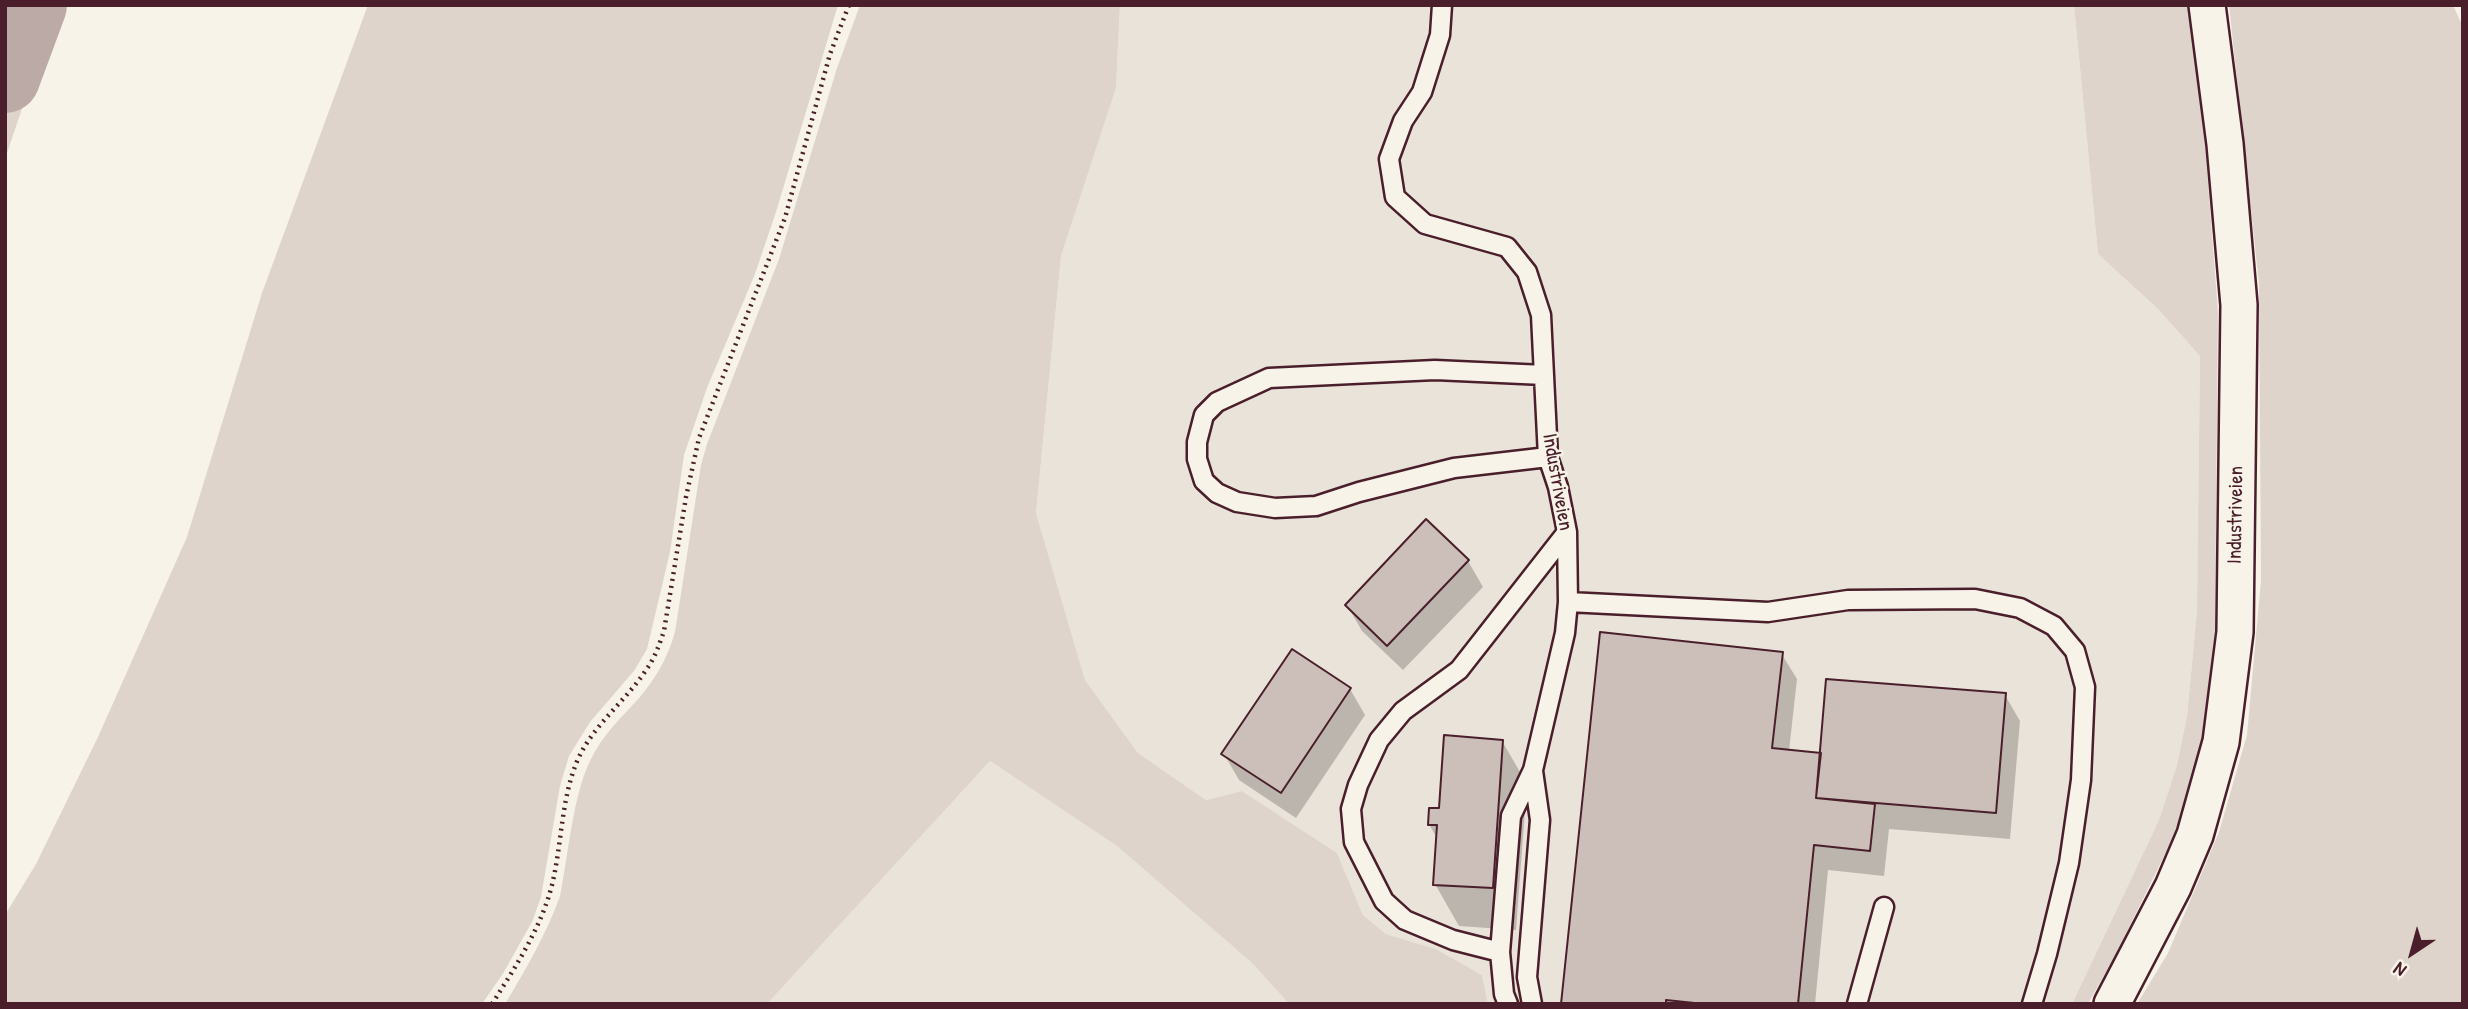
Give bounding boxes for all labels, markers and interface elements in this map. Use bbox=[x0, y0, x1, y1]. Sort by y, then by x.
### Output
street label: Industriveien bbox=[1536, 431, 1578, 533]
street label: Industriveien bbox=[2223, 466, 2249, 564]
north arrow bbox=[2377, 918, 2447, 988]
text: N bbox=[2388, 957, 2411, 983]

